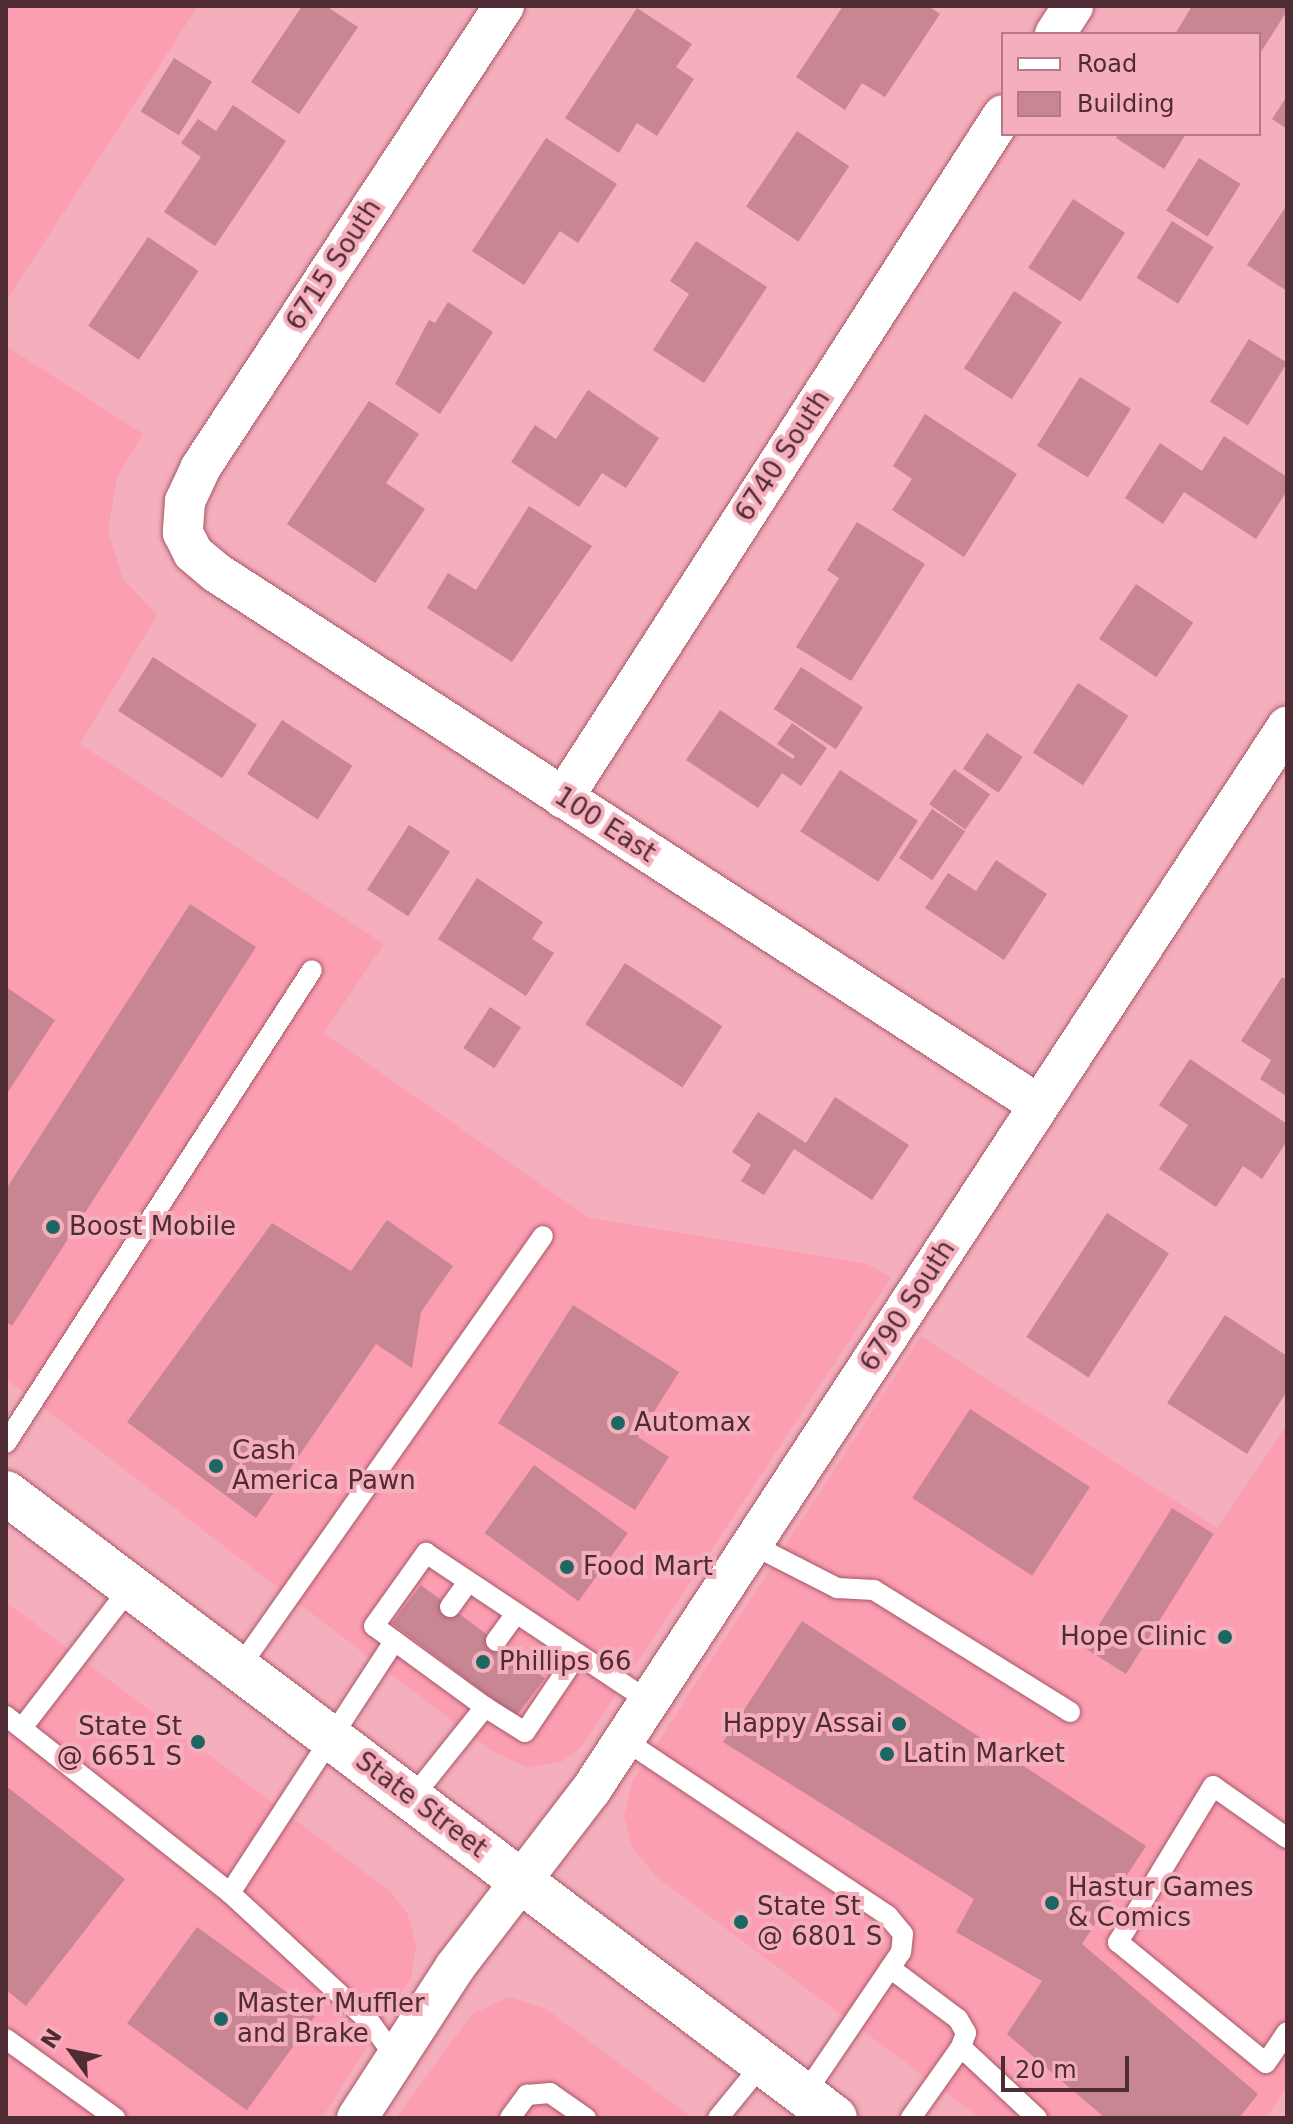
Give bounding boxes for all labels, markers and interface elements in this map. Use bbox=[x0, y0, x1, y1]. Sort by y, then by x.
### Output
legend bbox=[1001, 32, 1261, 136]
text: Road bbox=[1077, 50, 1137, 78]
text: Building bbox=[1077, 90, 1174, 118]
street label: 6715 South bbox=[280, 194, 388, 336]
street label: 6740 South bbox=[729, 385, 837, 527]
street label: 100 East bbox=[549, 781, 661, 869]
place label: Boost Mobile bbox=[69, 1211, 236, 1243]
marker: Boost Mobile bbox=[44, 1218, 62, 1236]
street label: 6790 South bbox=[854, 1235, 962, 1377]
place label: Automax bbox=[634, 1407, 751, 1439]
marker: Automax bbox=[609, 1414, 627, 1432]
place label: Cash America Pawn bbox=[232, 1435, 416, 1496]
marker: Cash America Pawn bbox=[207, 1457, 225, 1475]
place label: Food Mart bbox=[583, 1551, 713, 1583]
marker: Food Mart bbox=[558, 1558, 576, 1576]
place label: Hope Clinic bbox=[1060, 1621, 1207, 1653]
marker: Hope Clinic bbox=[1214, 1626, 1236, 1648]
place label: Phillips 66 bbox=[499, 1646, 631, 1678]
marker: Phillips 66 bbox=[474, 1653, 492, 1671]
place label: Happy Assai bbox=[723, 1708, 883, 1740]
place label: State St @ 6651 S bbox=[57, 1711, 182, 1772]
marker: Happy Assai bbox=[890, 1715, 908, 1733]
marker: State St @ 6651 S bbox=[189, 1733, 207, 1751]
place label: Latin Market bbox=[903, 1738, 1065, 1770]
marker: Latin Market bbox=[878, 1745, 896, 1763]
street label: State Street bbox=[349, 1746, 493, 1864]
place label: Hastur Games & Comics bbox=[1068, 1872, 1254, 1934]
place label: State St @ 6801 S bbox=[757, 1891, 882, 1952]
marker: Hastur Games & Comics bbox=[1043, 1894, 1061, 1912]
marker: State St @ 6801 S bbox=[732, 1913, 750, 1931]
place label: Master Muffler and Brake bbox=[237, 1988, 425, 2050]
marker: Master Muffler and Brake bbox=[212, 2010, 230, 2028]
north arrow bbox=[32, 2012, 112, 2092]
text: N bbox=[36, 2024, 67, 2053]
scale bar bbox=[1005, 2040, 1133, 2090]
text: 20 m bbox=[1015, 2056, 1077, 2084]

